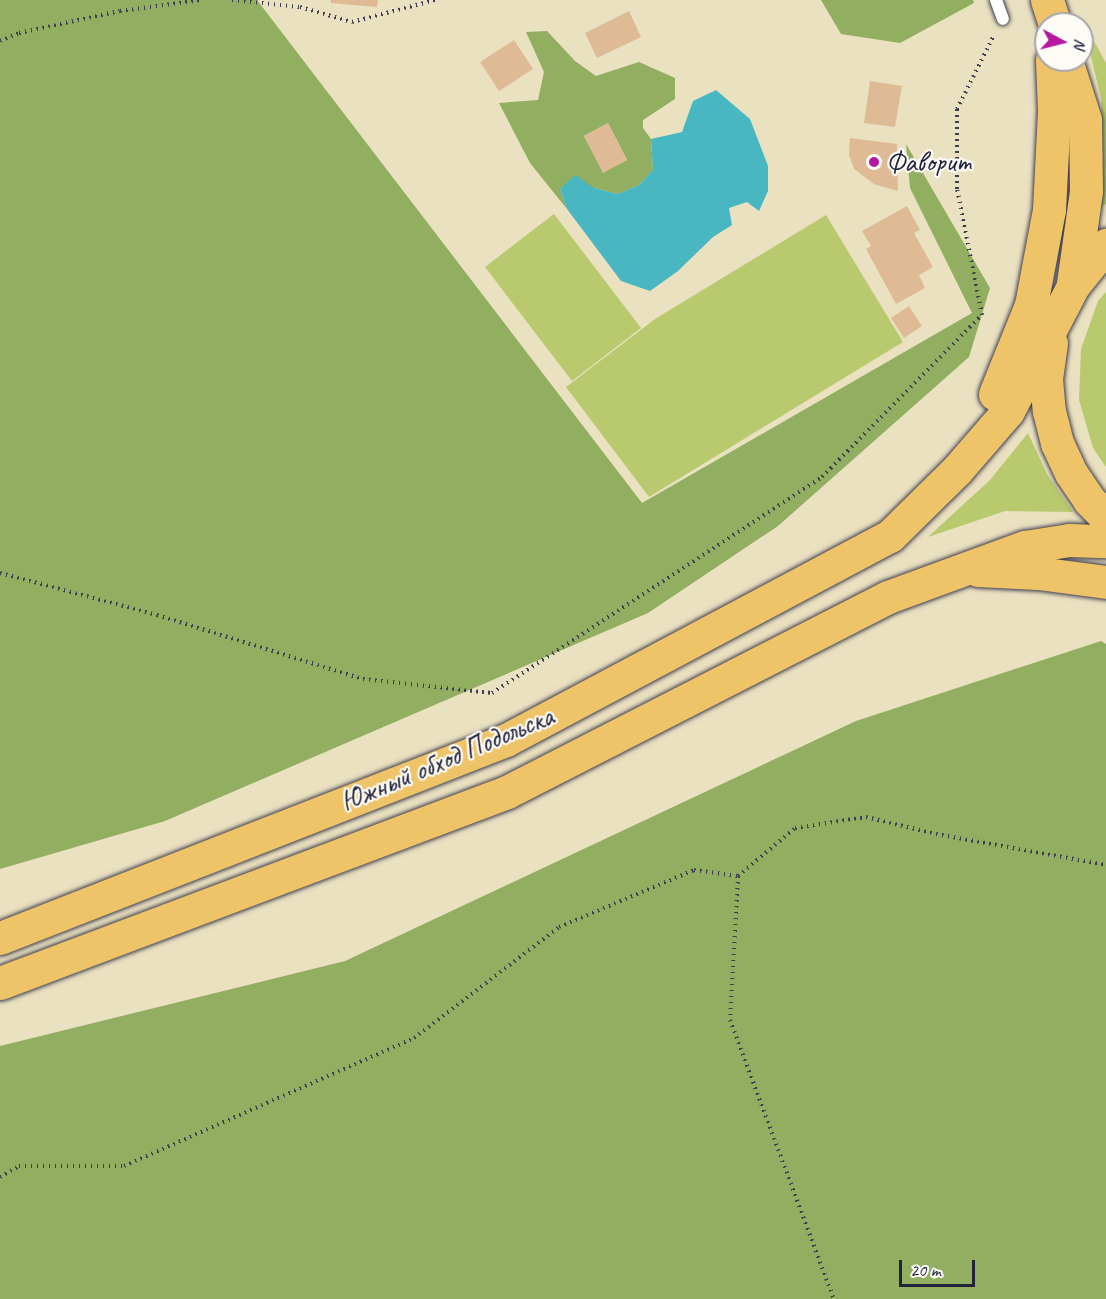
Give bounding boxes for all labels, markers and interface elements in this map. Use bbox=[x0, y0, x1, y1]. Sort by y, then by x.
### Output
north arrow bbox=[1034, 12, 1094, 72]
text: N bbox=[1069, 38, 1090, 50]
place label: Фаворит bbox=[886, 145, 971, 179]
marker: Фаворит bbox=[867, 155, 881, 169]
street label: Южный обход Подольска bbox=[336, 699, 558, 819]
scale bar bbox=[902, 1248, 978, 1286]
text: 20 m bbox=[910, 1259, 941, 1281]

